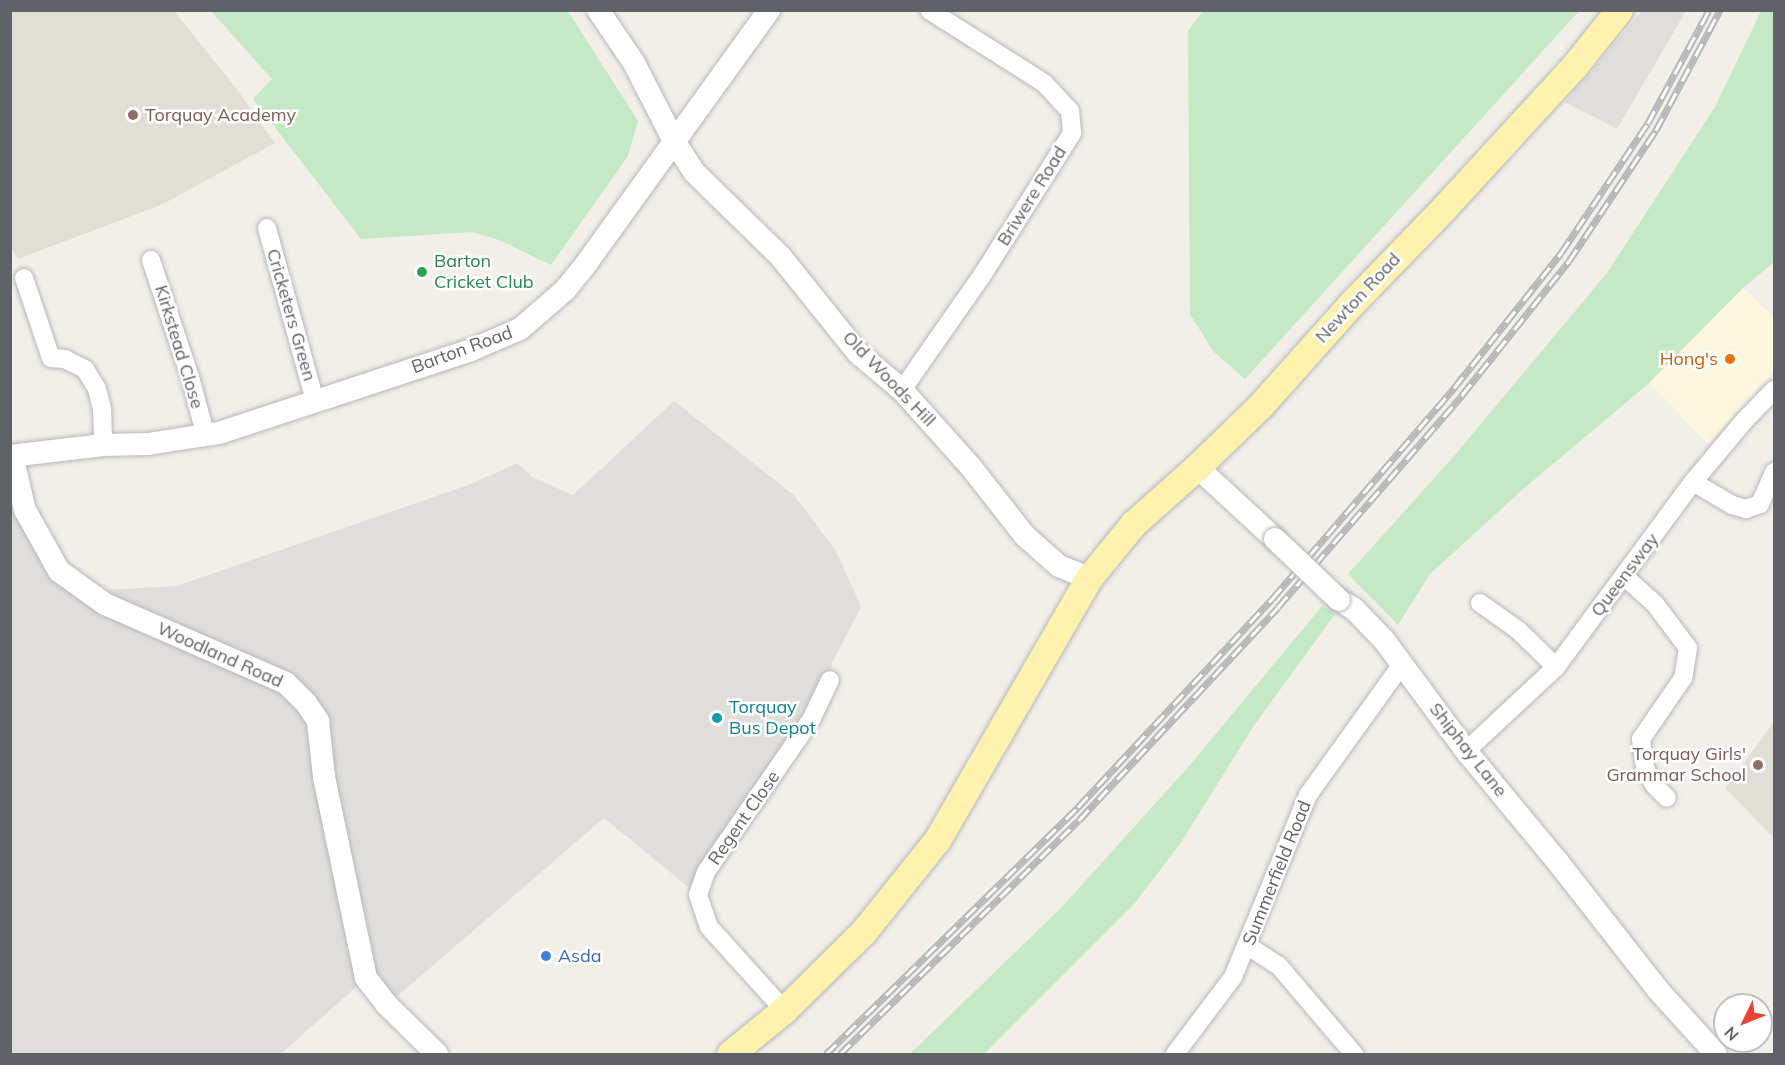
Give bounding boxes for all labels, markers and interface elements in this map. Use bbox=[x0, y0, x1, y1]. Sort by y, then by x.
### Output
place label: Torquay Academy bbox=[145, 104, 296, 126]
marker: Torquay Academy bbox=[126, 108, 140, 122]
street label: Briwere Road bbox=[993, 142, 1071, 250]
street label: Cricketers Green bbox=[262, 246, 320, 384]
street label: Newton Road bbox=[1311, 249, 1405, 347]
place label: Barton Cricket Club bbox=[434, 251, 534, 294]
marker: Barton Cricket Club bbox=[415, 265, 429, 279]
street label: Kirkstead Close bbox=[150, 283, 208, 411]
street label: Barton Road bbox=[409, 322, 515, 378]
street label: Old Woods Hill bbox=[838, 327, 940, 431]
place label: Hong's bbox=[1660, 348, 1718, 370]
marker: Hong's bbox=[1723, 352, 1737, 366]
street label: Queensway bbox=[1587, 529, 1663, 621]
street label: Woodland Road bbox=[154, 618, 286, 692]
place label: Torquay Bus Depot bbox=[729, 697, 816, 740]
street label: Shiphay Lane bbox=[1425, 699, 1511, 801]
marker: Torquay Bus Depot bbox=[710, 711, 724, 725]
place label: Torquay Girls' Grammar School bbox=[1606, 744, 1746, 786]
marker: Torquay Girls' Grammar School bbox=[1751, 758, 1765, 772]
street label: Regent Close bbox=[704, 767, 784, 869]
street label: Summerfield Road bbox=[1238, 798, 1316, 948]
place label: Asda bbox=[558, 945, 602, 967]
marker: Asda bbox=[539, 949, 553, 963]
north arrow bbox=[1713, 993, 1773, 1053]
text: N bbox=[1720, 1023, 1743, 1045]

